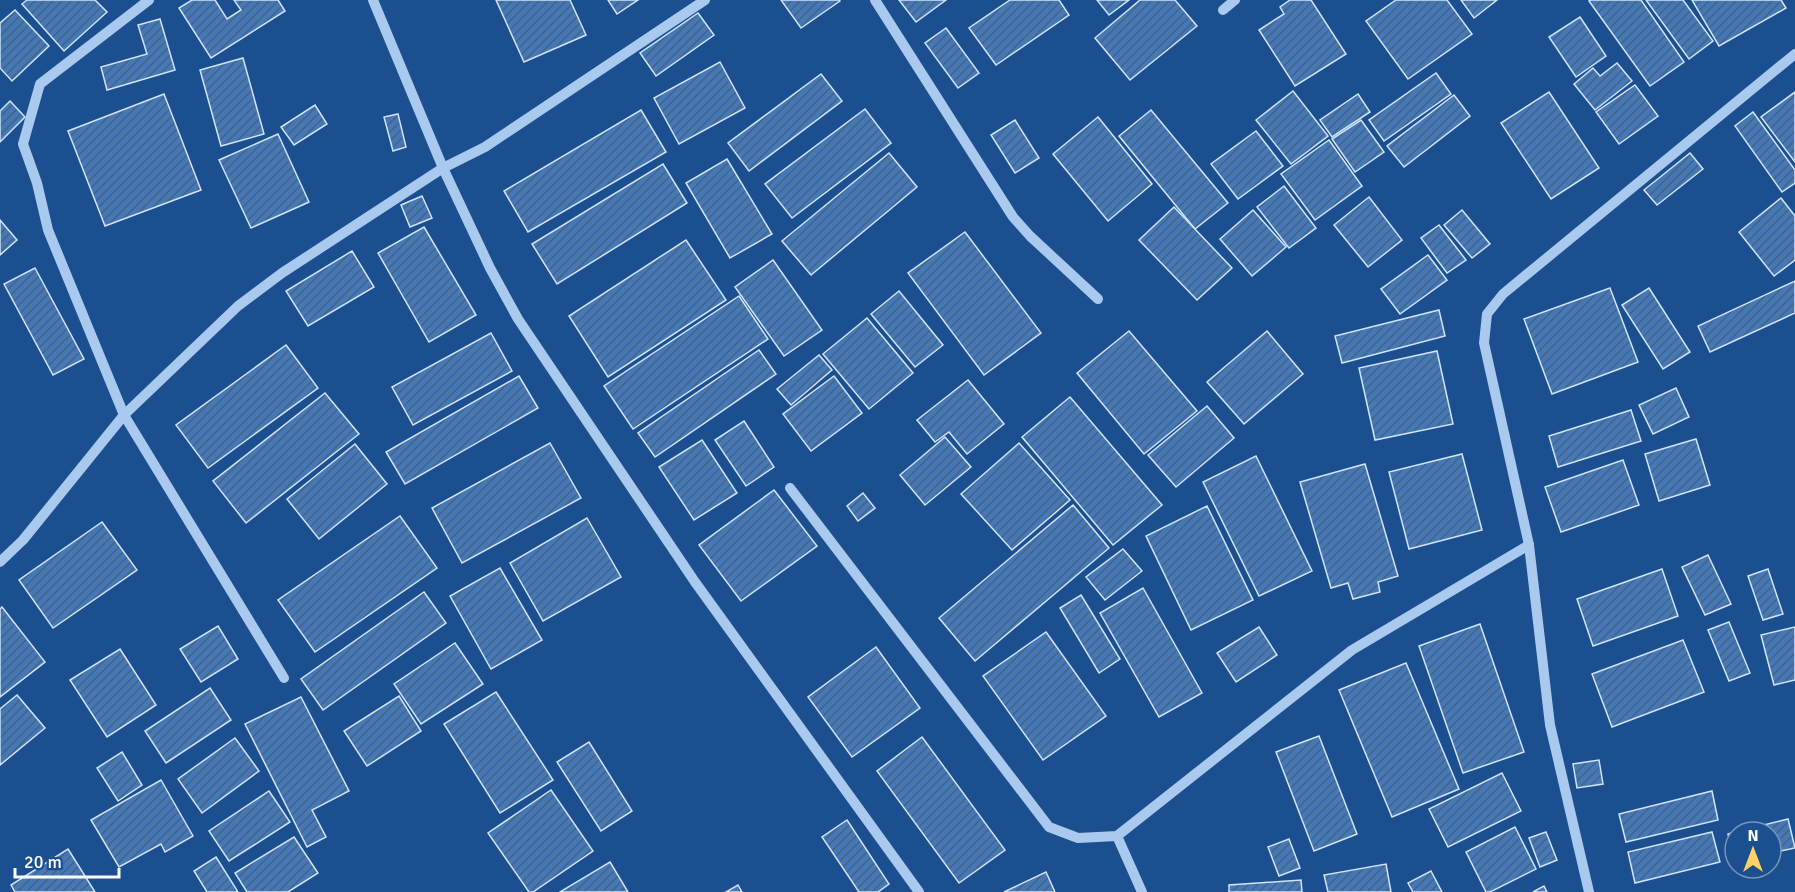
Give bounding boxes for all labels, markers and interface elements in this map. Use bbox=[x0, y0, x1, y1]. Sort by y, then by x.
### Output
north arrow bbox=[1723, 820, 1783, 880]
text: N bbox=[1747, 826, 1759, 846]
scale bar bbox=[15, 841, 118, 879]
text: 20 m bbox=[24, 851, 62, 873]

